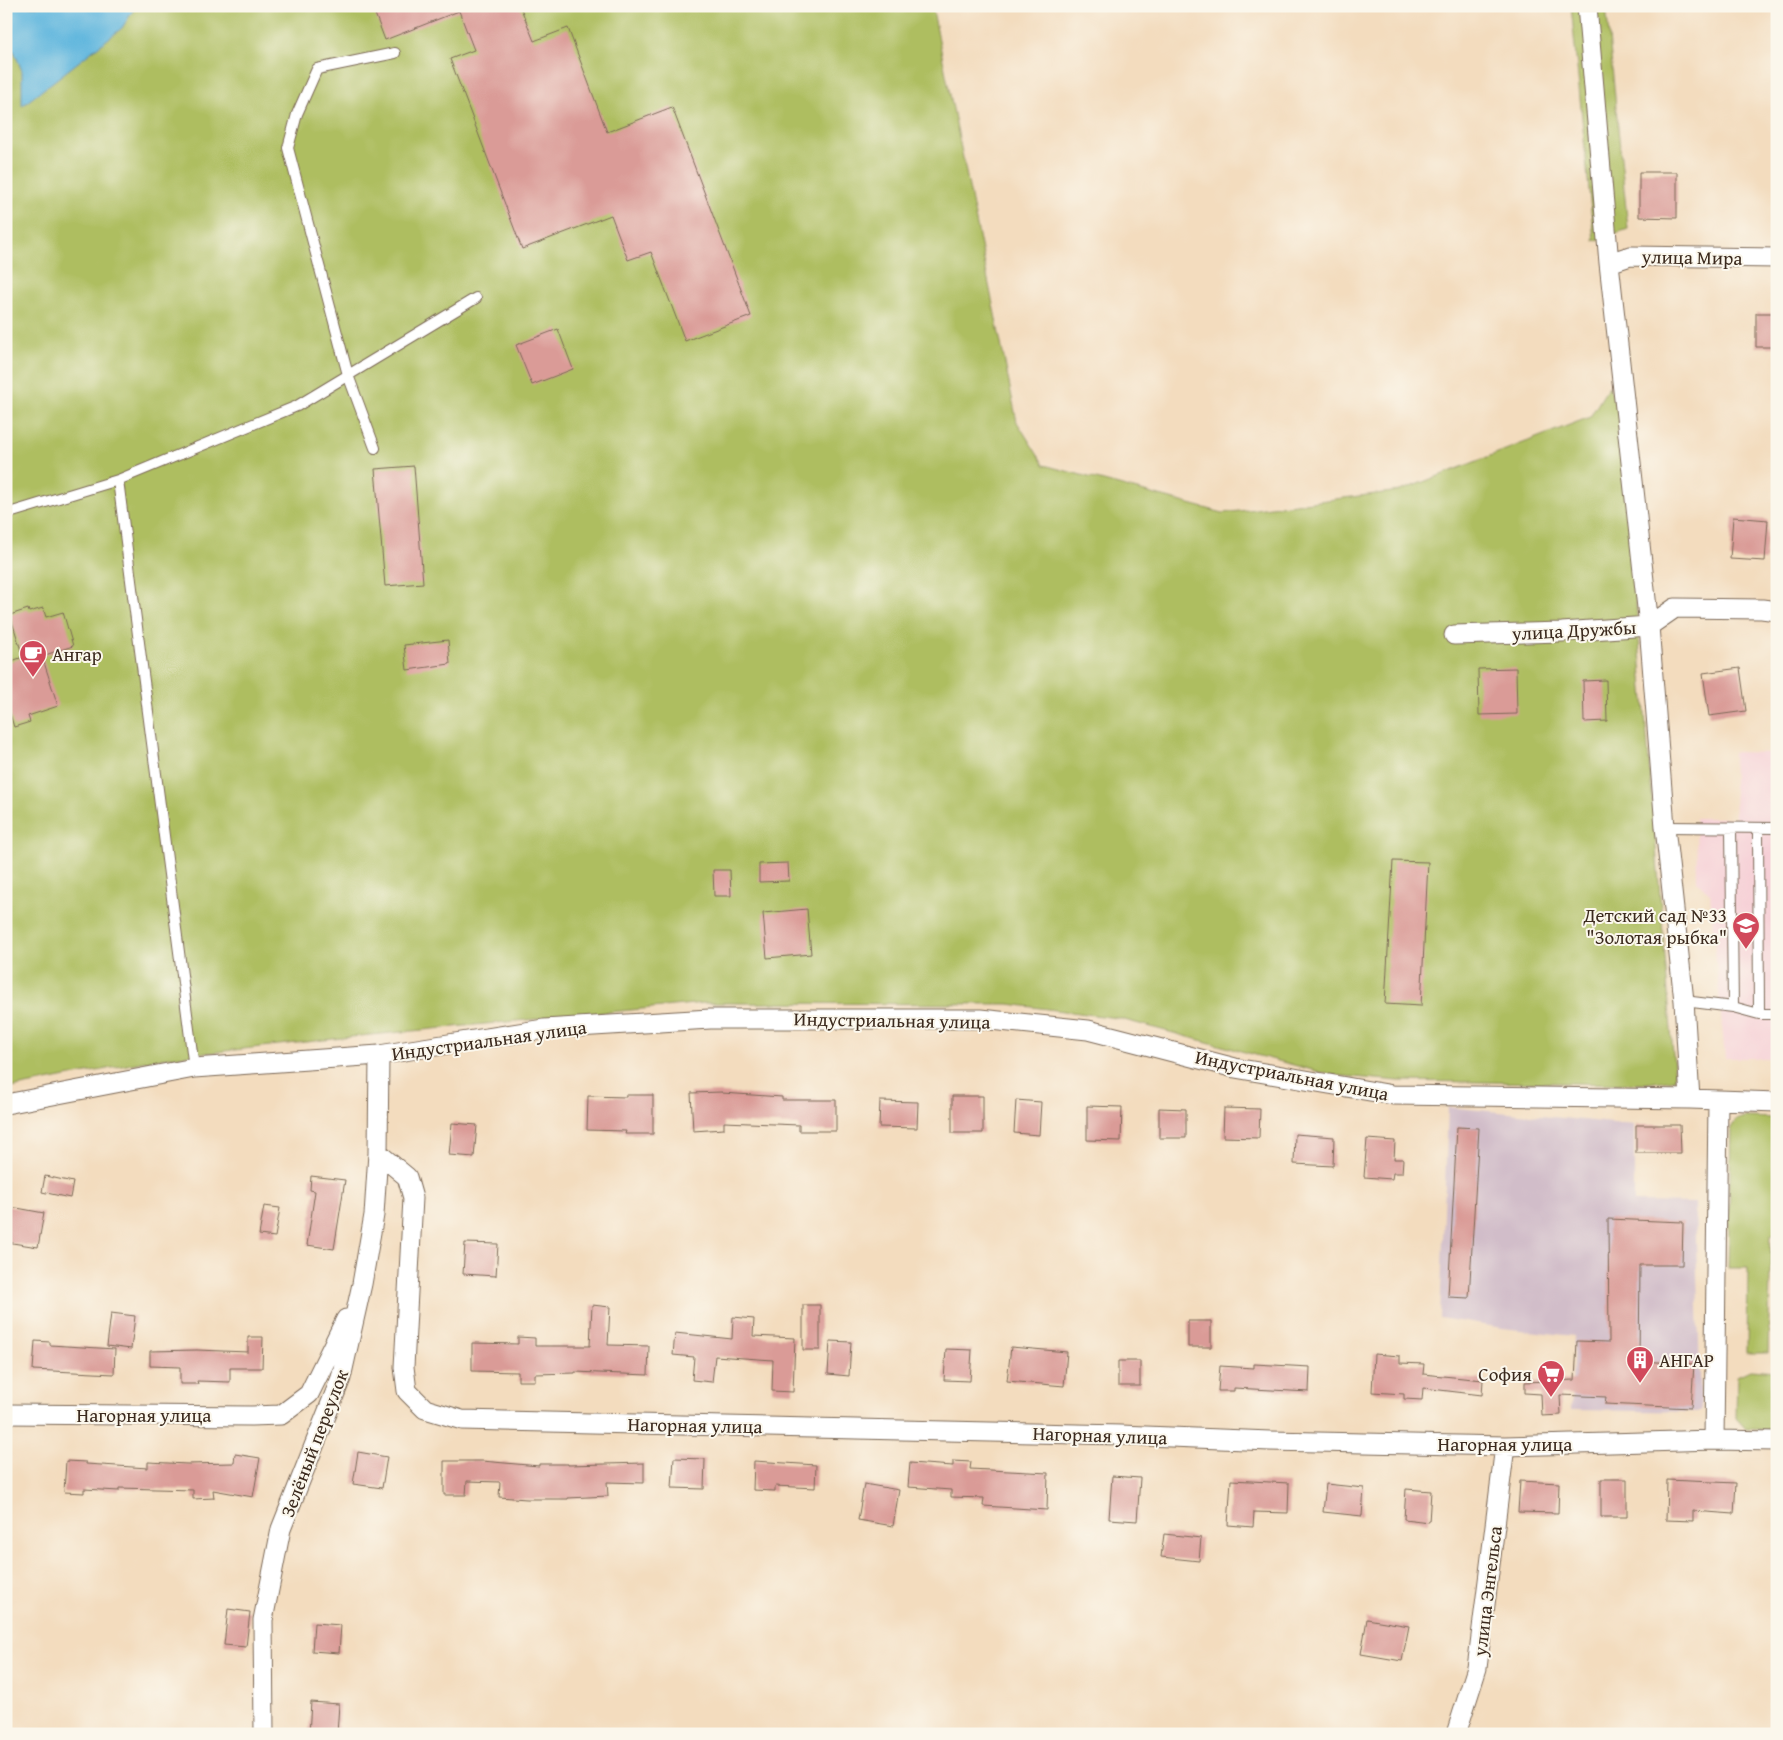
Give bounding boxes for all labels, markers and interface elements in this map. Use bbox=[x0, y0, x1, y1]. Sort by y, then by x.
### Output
street label: улица Мира bbox=[1640, 242, 1743, 272]
street label: улица Дружбы bbox=[1510, 613, 1637, 647]
cafe icon: Ангар bbox=[18, 639, 48, 678]
place label: Ангар bbox=[52, 640, 102, 668]
place label: Детский сад №33 "Золотая рыбка" bbox=[1582, 901, 1727, 951]
school or university icon: Детский сад №33 "Золотая рыбка" bbox=[1731, 911, 1761, 950]
street label: Индустриальная улица bbox=[793, 1004, 991, 1036]
street label: Индустриальная улица bbox=[390, 1012, 588, 1068]
street label: Индустриальная улица bbox=[1193, 1042, 1391, 1108]
building icon: АНГАР bbox=[1625, 1345, 1655, 1384]
place label: АНГАР bbox=[1659, 1346, 1714, 1374]
supermarket icon: София bbox=[1536, 1359, 1566, 1398]
place label: София bbox=[1478, 1360, 1532, 1388]
street label: Зелёный переулок bbox=[273, 1365, 355, 1521]
street label: Нагорная улица bbox=[77, 1401, 211, 1429]
street label: Нагорная улица bbox=[627, 1410, 763, 1440]
street label: Нагорная улица bbox=[1032, 1419, 1168, 1451]
street label: Нагорная улица bbox=[1438, 1430, 1572, 1458]
street label: улица Энгельса bbox=[1465, 1524, 1509, 1659]

